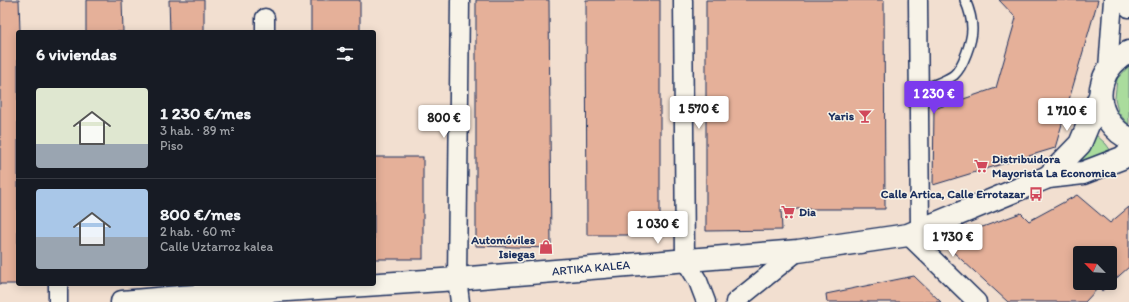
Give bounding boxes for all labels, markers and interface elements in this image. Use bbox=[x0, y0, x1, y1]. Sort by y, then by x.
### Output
icon: filters bbox=[334, 43, 356, 65]
text: 6 viviendas bbox=[36, 44, 117, 64]
pin: 1 230 € bbox=[897, 81, 971, 115]
text: 1 230 € bbox=[913, 86, 955, 101]
pin: 1 570 € bbox=[662, 96, 736, 130]
pin: 1 710 € bbox=[1030, 98, 1104, 132]
text: 1 570 € bbox=[679, 101, 719, 116]
text: 1 230 €/mes bbox=[160, 103, 251, 123]
text: 1 710 € bbox=[1047, 103, 1087, 118]
icon: home bbox=[68, 104, 116, 152]
pin: 800 € bbox=[416, 105, 472, 139]
bar icon: Yaris bbox=[857, 108, 873, 124]
place label: Yaris bbox=[828, 109, 855, 123]
text: 800 € bbox=[427, 110, 461, 125]
text: 3 hab. · 89 m² bbox=[160, 123, 235, 138]
text: Piso bbox=[160, 138, 183, 153]
place label: Distribuidora Mayorista La Economica bbox=[992, 152, 1117, 181]
supermarket icon: Distribuidora Mayorista La Economica bbox=[973, 158, 989, 174]
bus stop icon: Calle Artica, Calle Errotazar bbox=[1028, 186, 1044, 202]
place label: Calle Artica, Calle Errotazar bbox=[881, 187, 1025, 201]
text: 800 €/mes bbox=[160, 204, 241, 224]
supermarket icon: Dia bbox=[780, 204, 796, 220]
icon: home bbox=[68, 205, 116, 253]
place label: Dia bbox=[799, 205, 816, 219]
pin: 1 030 € bbox=[621, 211, 695, 245]
text: 1 030 € bbox=[637, 216, 679, 231]
text: 2 hab. · 60 m² bbox=[160, 224, 235, 239]
pin: 1 730 € bbox=[916, 224, 990, 258]
text: 1 730 € bbox=[933, 229, 973, 244]
place label: Automóviles Isiegas bbox=[470, 233, 536, 262]
text: Calle Uztarroz kalea bbox=[160, 239, 273, 254]
shop icon: Automóviles Isiegas bbox=[538, 239, 554, 255]
north arrow bbox=[1073, 246, 1117, 290]
map controls bbox=[1073, 246, 1117, 290]
street label: ARTIKA KALEA bbox=[551, 258, 631, 278]

